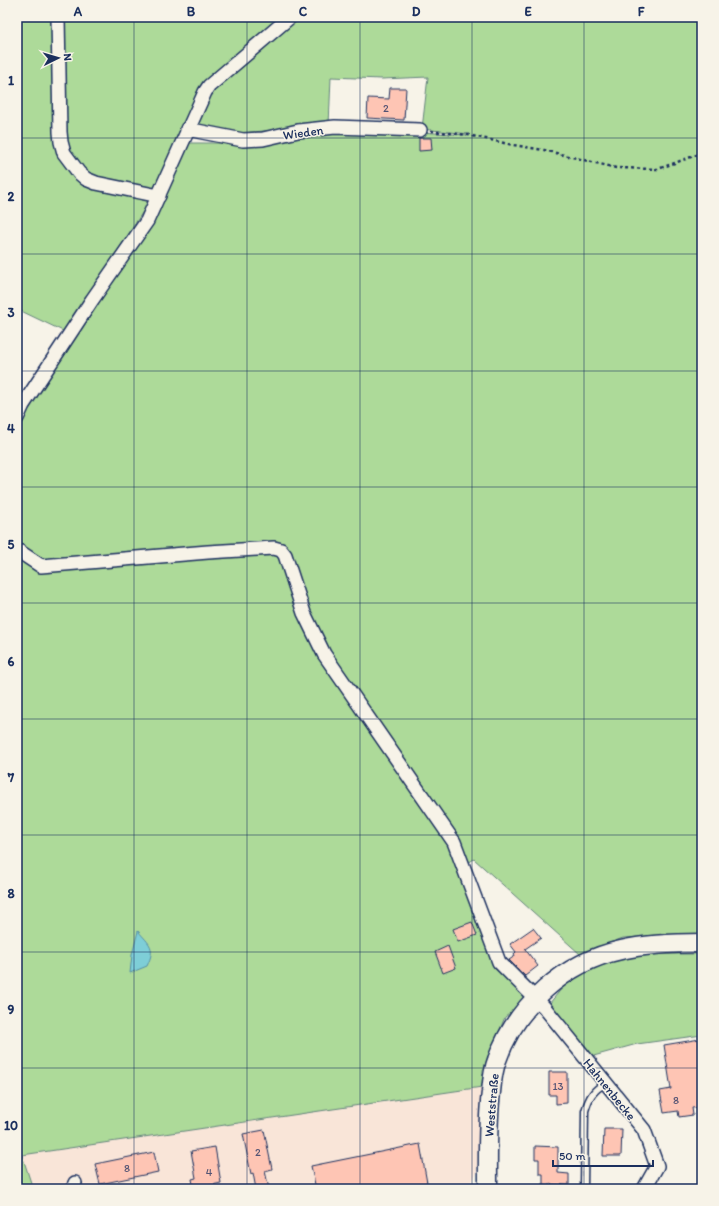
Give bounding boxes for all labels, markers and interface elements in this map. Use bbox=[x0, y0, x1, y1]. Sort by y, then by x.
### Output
text: A bbox=[73, 4, 83, 19]
text: B bbox=[187, 4, 196, 19]
text: C bbox=[299, 4, 308, 19]
text: D bbox=[412, 4, 421, 19]
text: E bbox=[524, 4, 532, 19]
text: F bbox=[638, 4, 645, 19]
north arrow bbox=[38, 38, 78, 78]
text: N bbox=[61, 53, 74, 61]
text: 1 bbox=[8, 73, 14, 88]
house number: 2 bbox=[383, 102, 389, 115]
street label: Wieden bbox=[282, 122, 324, 143]
text: 2 bbox=[8, 189, 15, 204]
text: 3 bbox=[7, 305, 15, 320]
text: 4 bbox=[7, 421, 15, 436]
text: 5 bbox=[8, 537, 15, 552]
text: 6 bbox=[8, 654, 15, 669]
text: 7 bbox=[7, 770, 15, 785]
text: 8 bbox=[7, 886, 15, 901]
text: 9 bbox=[8, 1002, 15, 1017]
street label: Hahnenbecke bbox=[580, 1055, 639, 1123]
street label: Weststraße bbox=[481, 1073, 502, 1137]
house number: 13 bbox=[552, 1080, 564, 1093]
house number: 8 bbox=[673, 1094, 679, 1107]
text: 10 bbox=[4, 1118, 18, 1133]
scale bar bbox=[553, 1142, 653, 1168]
house number: 2 bbox=[255, 1146, 261, 1159]
text: 50 m bbox=[559, 1149, 585, 1163]
house number: 8 bbox=[124, 1162, 130, 1175]
house number: 4 bbox=[206, 1166, 213, 1179]

